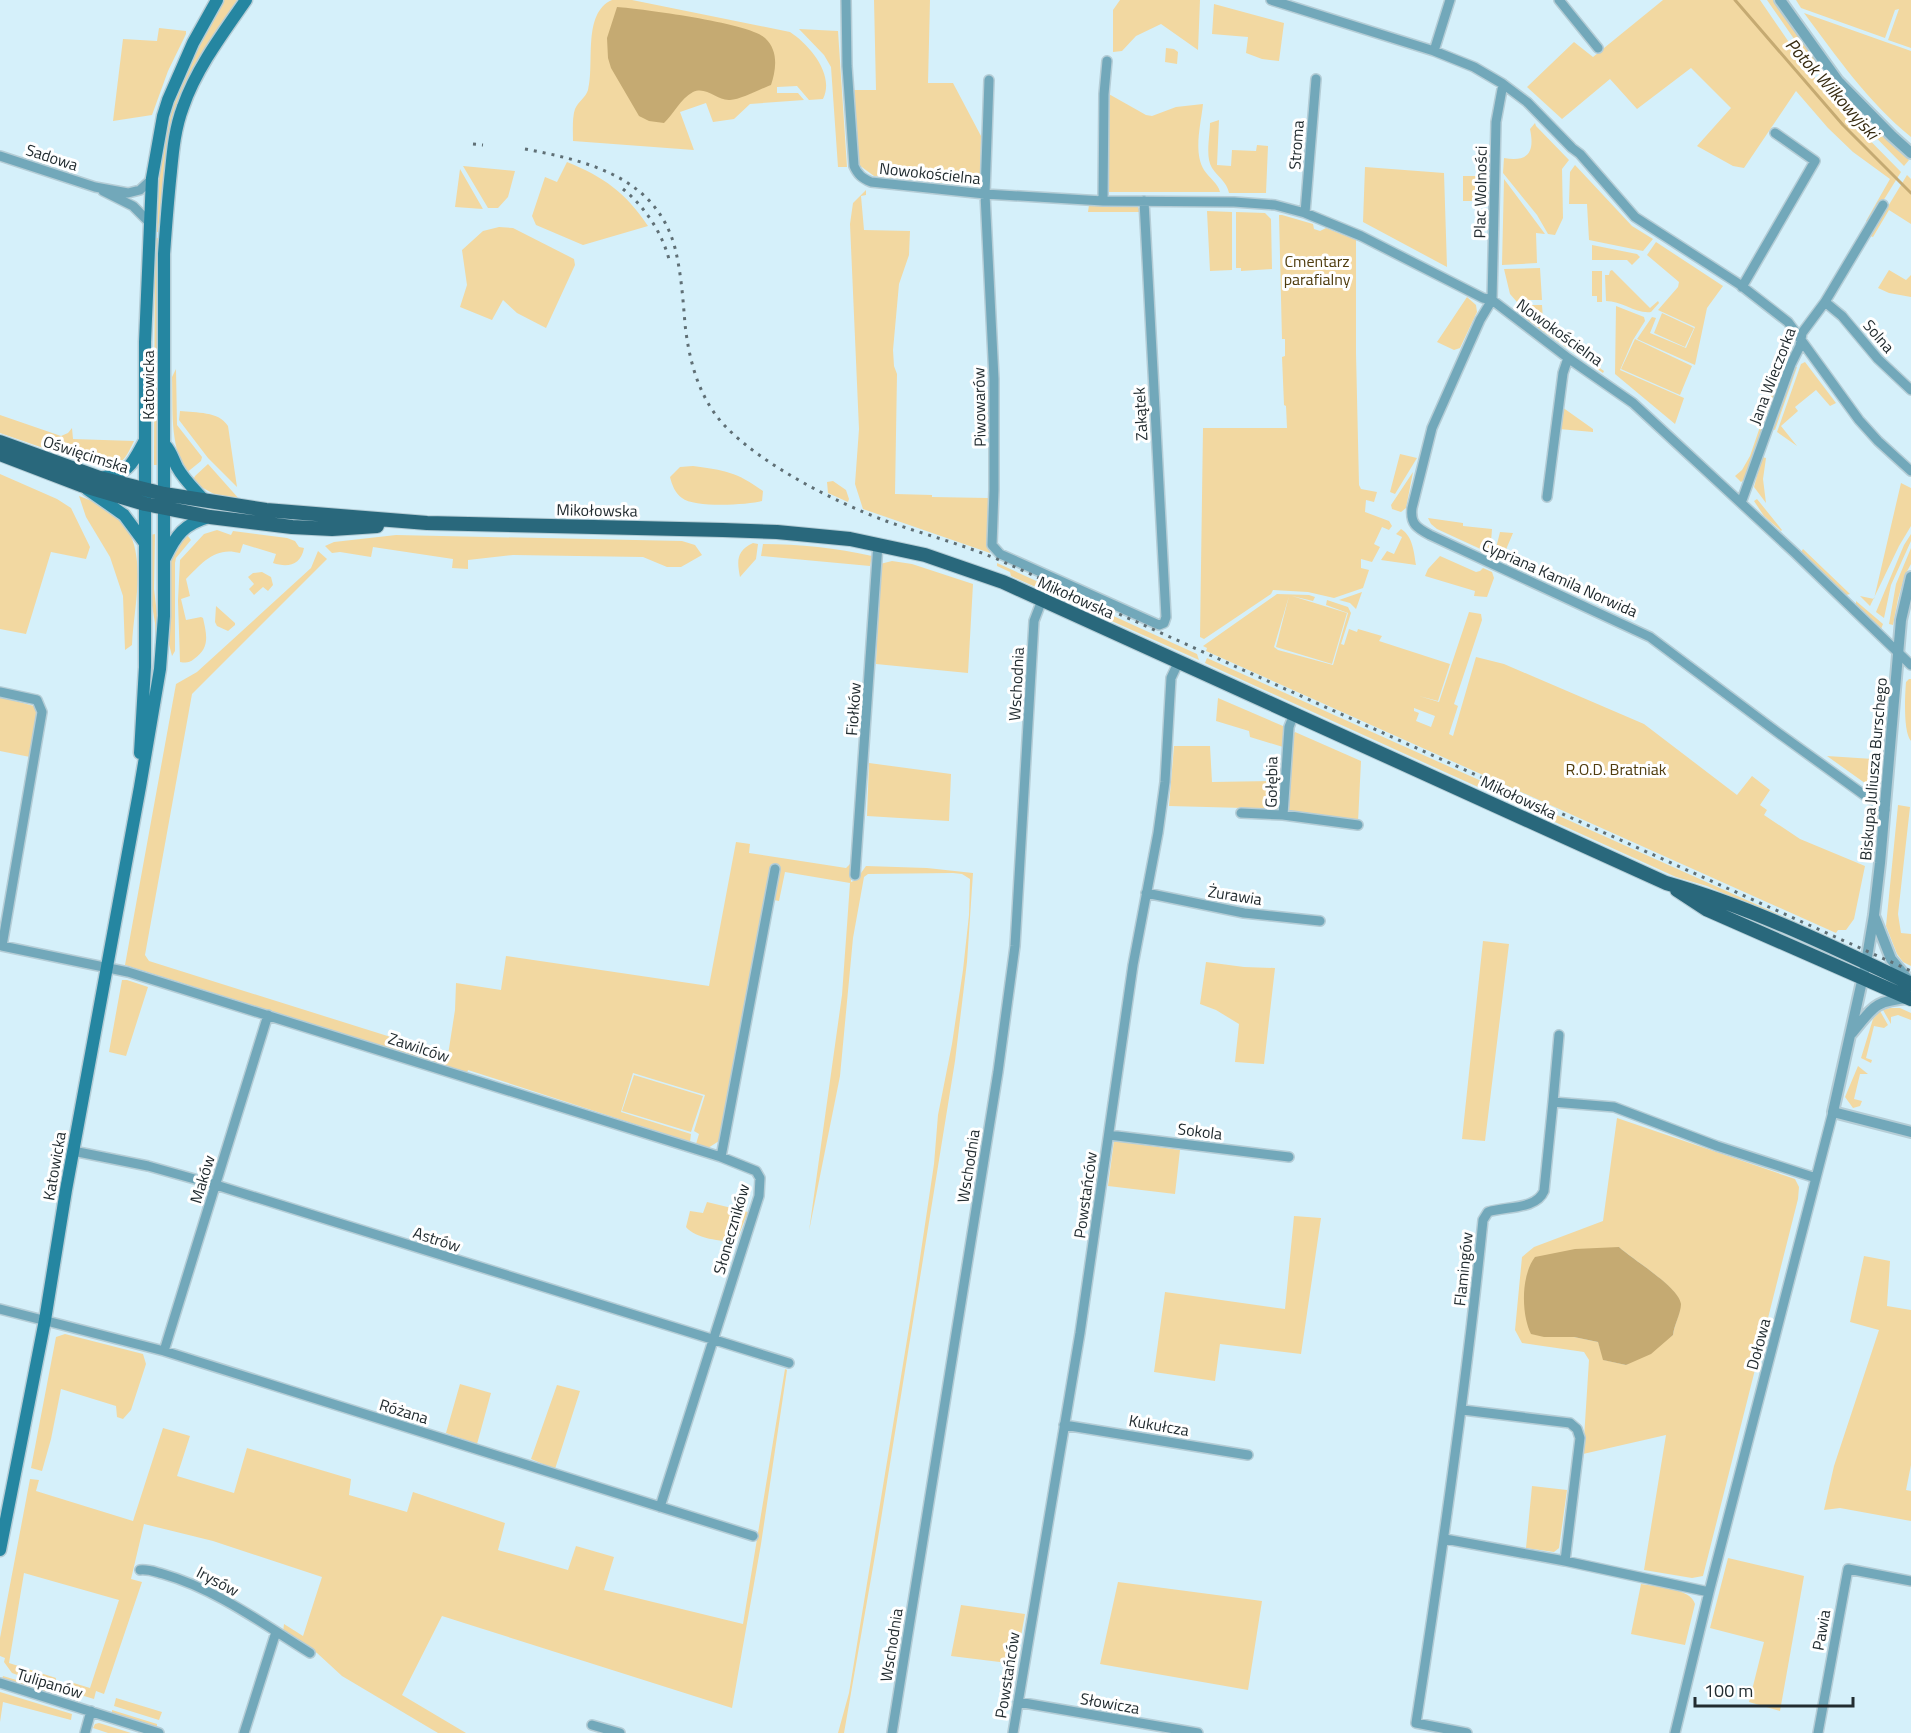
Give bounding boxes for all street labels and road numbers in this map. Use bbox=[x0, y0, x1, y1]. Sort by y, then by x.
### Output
street label: Stroma bbox=[1282, 120, 1310, 170]
street label: Sadowa bbox=[23, 137, 81, 177]
street label: Plac Wolności bbox=[1467, 145, 1493, 239]
street label: Nowokościelna bbox=[878, 156, 982, 190]
street label: Nowokościelna bbox=[1512, 292, 1608, 372]
street label: Solna bbox=[1858, 314, 1900, 358]
street label: Jana Wieczorka bbox=[1742, 324, 1802, 428]
street label: Katowicka bbox=[136, 350, 160, 420]
street label: Piwowarów bbox=[966, 367, 992, 447]
street label: Zakątek bbox=[1127, 386, 1153, 441]
street label: Oświęcimska bbox=[40, 429, 132, 479]
street label: Mikołowska bbox=[556, 497, 638, 523]
street label: Cypriana Kamila Norwida bbox=[1478, 533, 1642, 623]
street label: Mikołowska bbox=[1034, 569, 1118, 625]
street label: Wschodnia bbox=[1002, 646, 1030, 722]
street label: Biskupa Juliusza Burschego bbox=[1853, 676, 1893, 862]
street label: Fiołków bbox=[839, 682, 867, 736]
street label: Gołębia bbox=[1259, 756, 1283, 808]
street label: Mikołowska bbox=[1477, 769, 1561, 825]
street label: Żurawia bbox=[1206, 879, 1264, 911]
street label: Zawilców bbox=[385, 1026, 453, 1068]
street label: Sokola bbox=[1176, 1116, 1224, 1146]
street label: Wschodnia bbox=[950, 1128, 986, 1204]
street label: Katowicka bbox=[36, 1130, 72, 1202]
street label: Powstańców bbox=[1067, 1150, 1103, 1240]
street label: Maków bbox=[183, 1152, 221, 1206]
street label: Słoneczników bbox=[707, 1181, 755, 1277]
street label: Astrów bbox=[410, 1220, 464, 1258]
street label: Flamingów bbox=[1447, 1231, 1479, 1307]
street label: Dołowa bbox=[1740, 1316, 1776, 1372]
street label: Różana bbox=[377, 1392, 431, 1430]
street label: Kukułcza bbox=[1127, 1408, 1191, 1442]
street label: Irysów bbox=[192, 1560, 244, 1602]
street label: Wschodnia bbox=[873, 1607, 909, 1683]
street label: Pawia bbox=[1806, 1608, 1836, 1652]
street label: Powstańców bbox=[988, 1630, 1026, 1720]
street label: Tulipanów bbox=[14, 1662, 86, 1704]
street label: Słowicza bbox=[1078, 1686, 1142, 1720]

